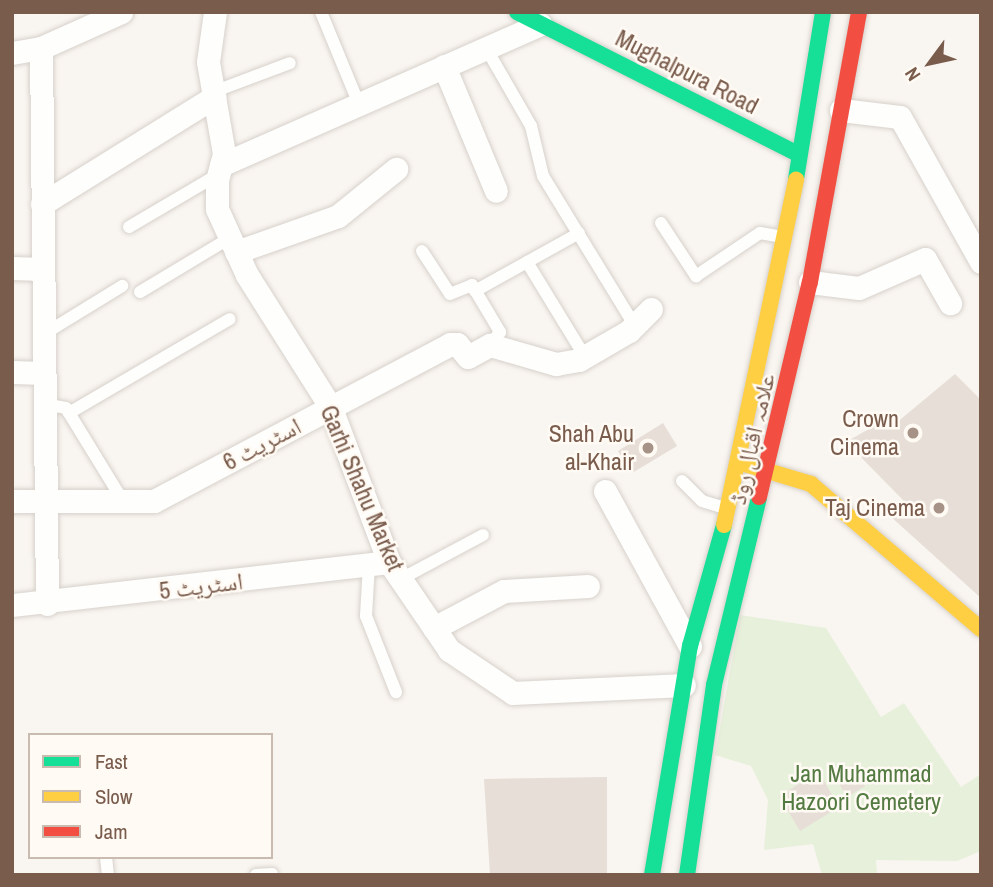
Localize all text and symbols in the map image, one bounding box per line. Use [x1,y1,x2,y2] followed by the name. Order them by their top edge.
[611,24,763,120] street label: Mughalpura Road
[895,28,965,98] north arrow
[898,63,926,86] text: N
[723,371,781,507] street label: علامہ اقبال روڈ
[314,401,410,575] street label: Garhi Shahu Market
[830,405,899,461] place label: Crown Cinema
[218,412,306,476] street label: اسٹریٹ 6
[548,420,634,476] place label: Shah Abu al-Khair
[905,425,921,441] marker: Crown Cinema
[640,440,656,456] marker: Shah Abu al-Khair
[825,494,925,522] place label: Taj Cinema
[931,500,947,516] marker: Taj Cinema
[158,567,244,605] street label: اسٹریٹ 5
[28,733,273,859] legend
[95,747,128,776] text: Fast
[781,760,941,816] park label: Jan Muhammad Hazoori Cemetery
[95,782,132,811] text: Slow
[95,817,128,846] text: Jam

